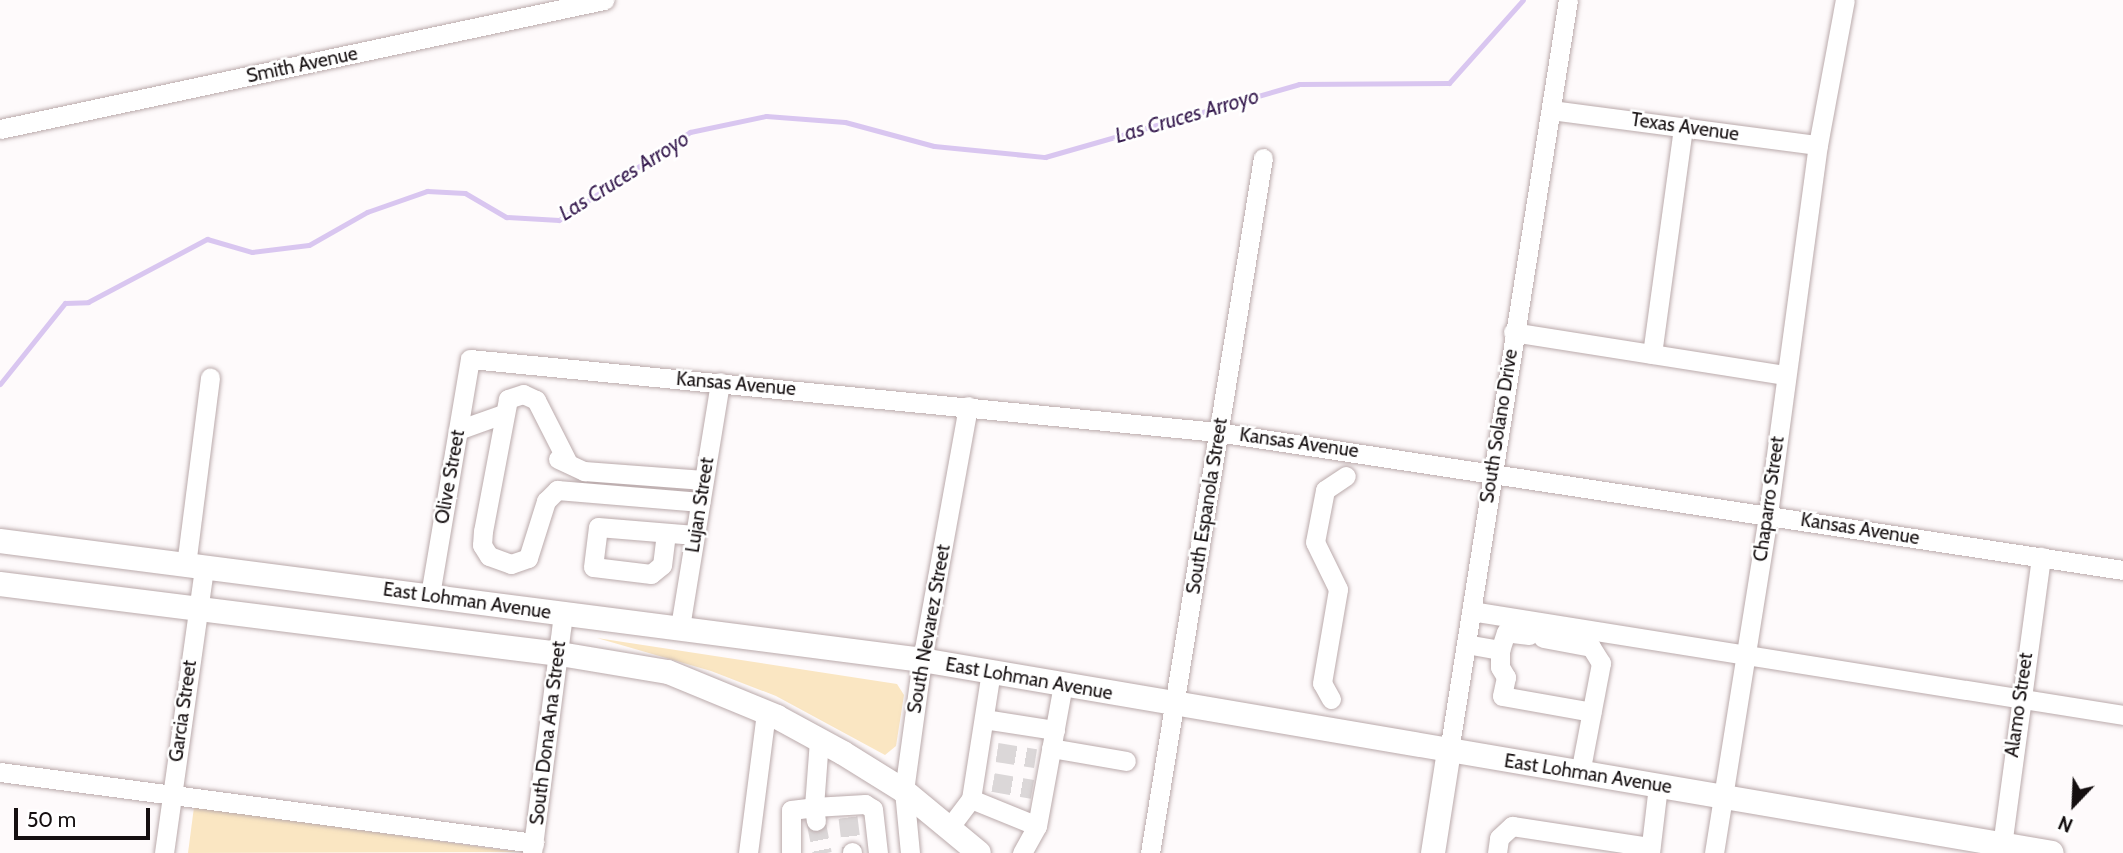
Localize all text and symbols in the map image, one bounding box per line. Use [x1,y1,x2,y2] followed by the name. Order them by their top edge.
[244,42,360,88] street label: Smith Avenue
[1112,83,1262,149] water label: Las Cruces Arroyo
[1630,108,1740,146] street label: Texas Avenue
[554,126,694,226] water label: Las Cruces Arroyo
[1476,347,1522,505] street label: South Solano Drive
[675,367,797,401] street label: Kansas Avenue
[1182,416,1232,596] street label: South Espanola Street
[1238,423,1360,463] street label: Kansas Avenue
[431,428,469,526] street label: Olive Street
[1749,435,1789,563] street label: Chaparro Street
[681,456,719,554] street label: Lujan Street
[1799,508,1921,550] street label: Kansas Avenue
[903,543,955,715] street label: South Nevarez Street
[382,578,552,624] street label: East Lohman Avenue
[525,640,571,826] street label: South Dona Ana Street
[2000,651,2038,759] street label: Alamo Street
[944,653,1114,705] street label: East Lohman Avenue
[165,659,201,763] street label: Garcia Street
[1503,750,1673,798] street label: East Lohman Avenue
[2039,769,2109,839] north arrow
[18,794,154,838] scale bar
[27,807,76,832] text: 50 m
[2055,811,2076,837] text: N

